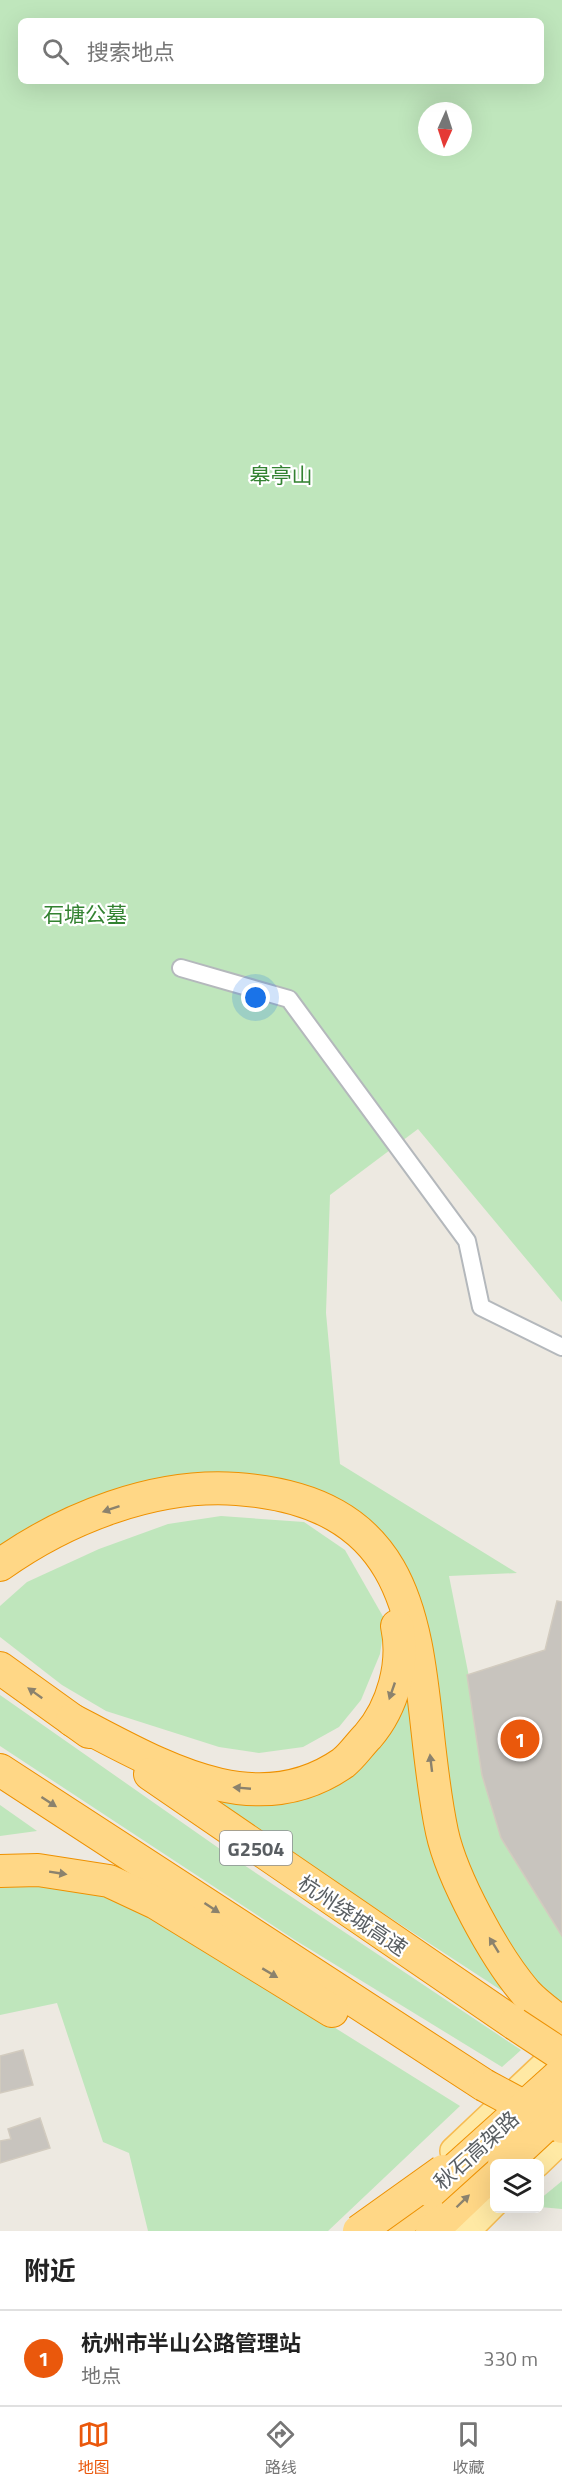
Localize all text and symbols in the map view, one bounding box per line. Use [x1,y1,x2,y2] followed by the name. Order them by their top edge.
[18,18,544,84] search box
[39,35,72,68] icon: search
[87,35,175,69] text: 搜索地点
[418,102,472,156] north arrow
[250,459,313,491] park label: 皋亭山
[43,898,127,930] park label: 石塘公墓
[241,983,270,1012] your location
[102,1505,120,1514] one-way arrow
[387,1682,397,1700] one-way arrow
[27,1688,43,1699] one-way arrow
[500,1716,540,1762] pin: 1
[426,1753,436,1772] one-way arrow
[233,1783,252,1793] one-way arrow
[41,1796,57,1807] one-way arrow
[220,1831,292,1865] road number: G2504
[292,1867,414,1963] street label: 杭州绕城高速
[49,1869,68,1878] one-way arrow
[204,1903,221,1914] one-way arrow
[489,1937,500,1953] one-way arrow
[262,1968,278,1979] one-way arrow
[426,2103,526,2197] street label: 秋石高架路
[490,2159,544,2213] map controls
[490,2159,544,2213] button: layers
[455,2194,470,2208] one-way arrow
[24,2251,76,2290] text: 附近
[81,2326,301,2360] text: 杭州市半山公路管理站
[38,2343,49,2374] text: 1
[483,2343,538,2374] text: 330 m
[81,2360,121,2391] text: 地点
[77,2418,110,2479] tab: 地图
[264,2418,297,2479] tab: 路线
[452,2418,485,2479] tab: 收藏

